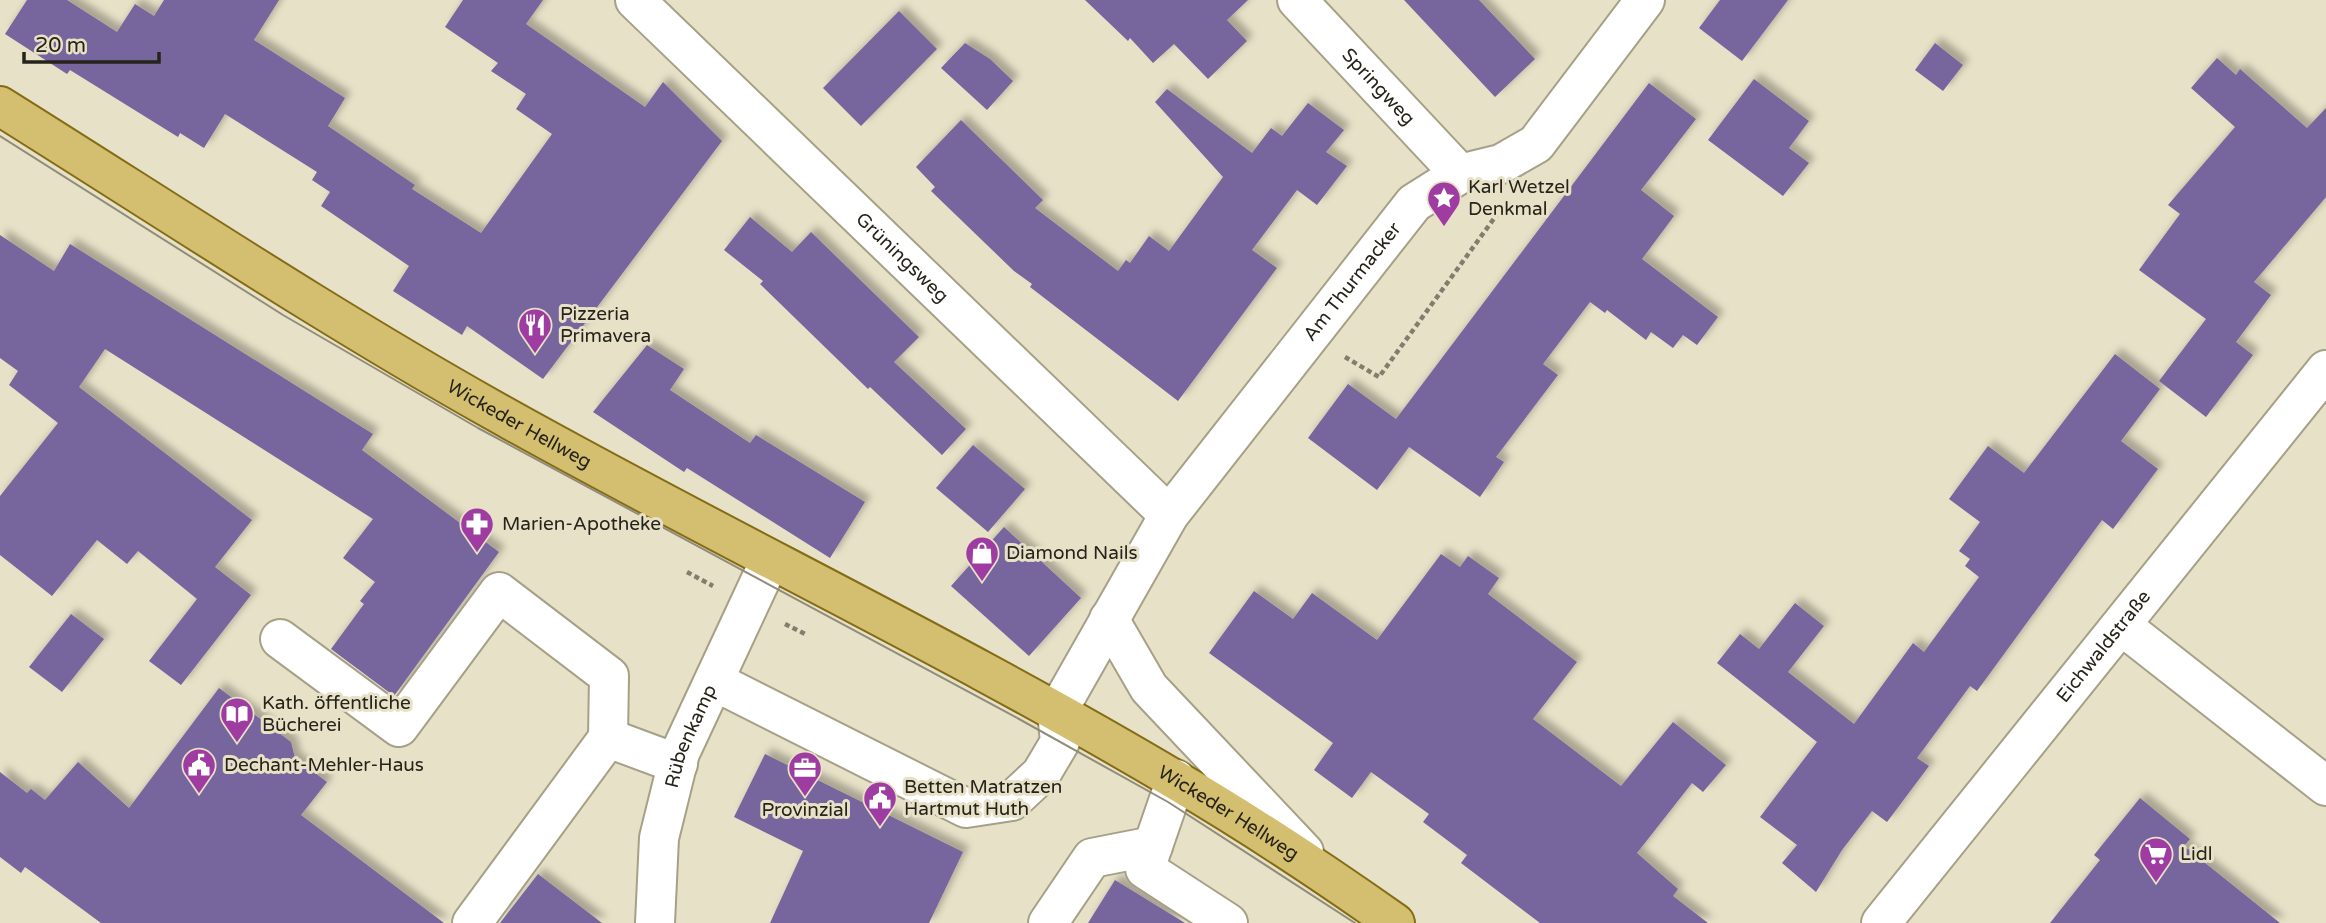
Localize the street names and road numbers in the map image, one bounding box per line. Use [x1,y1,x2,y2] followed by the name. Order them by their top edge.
[1337,44,1419,130] street label: Springweg
[851,208,953,307] street label: Grüningsweg
[1299,217,1406,345] street label: Am Thurmacker
[443,375,595,473] street label: Wickeder Hellweg
[2052,586,2155,707] street label: Eichwaldstraße
[661,681,721,790] street label: Rübenkamp
[1154,761,1303,865] street label: Wickeder Hellweg

